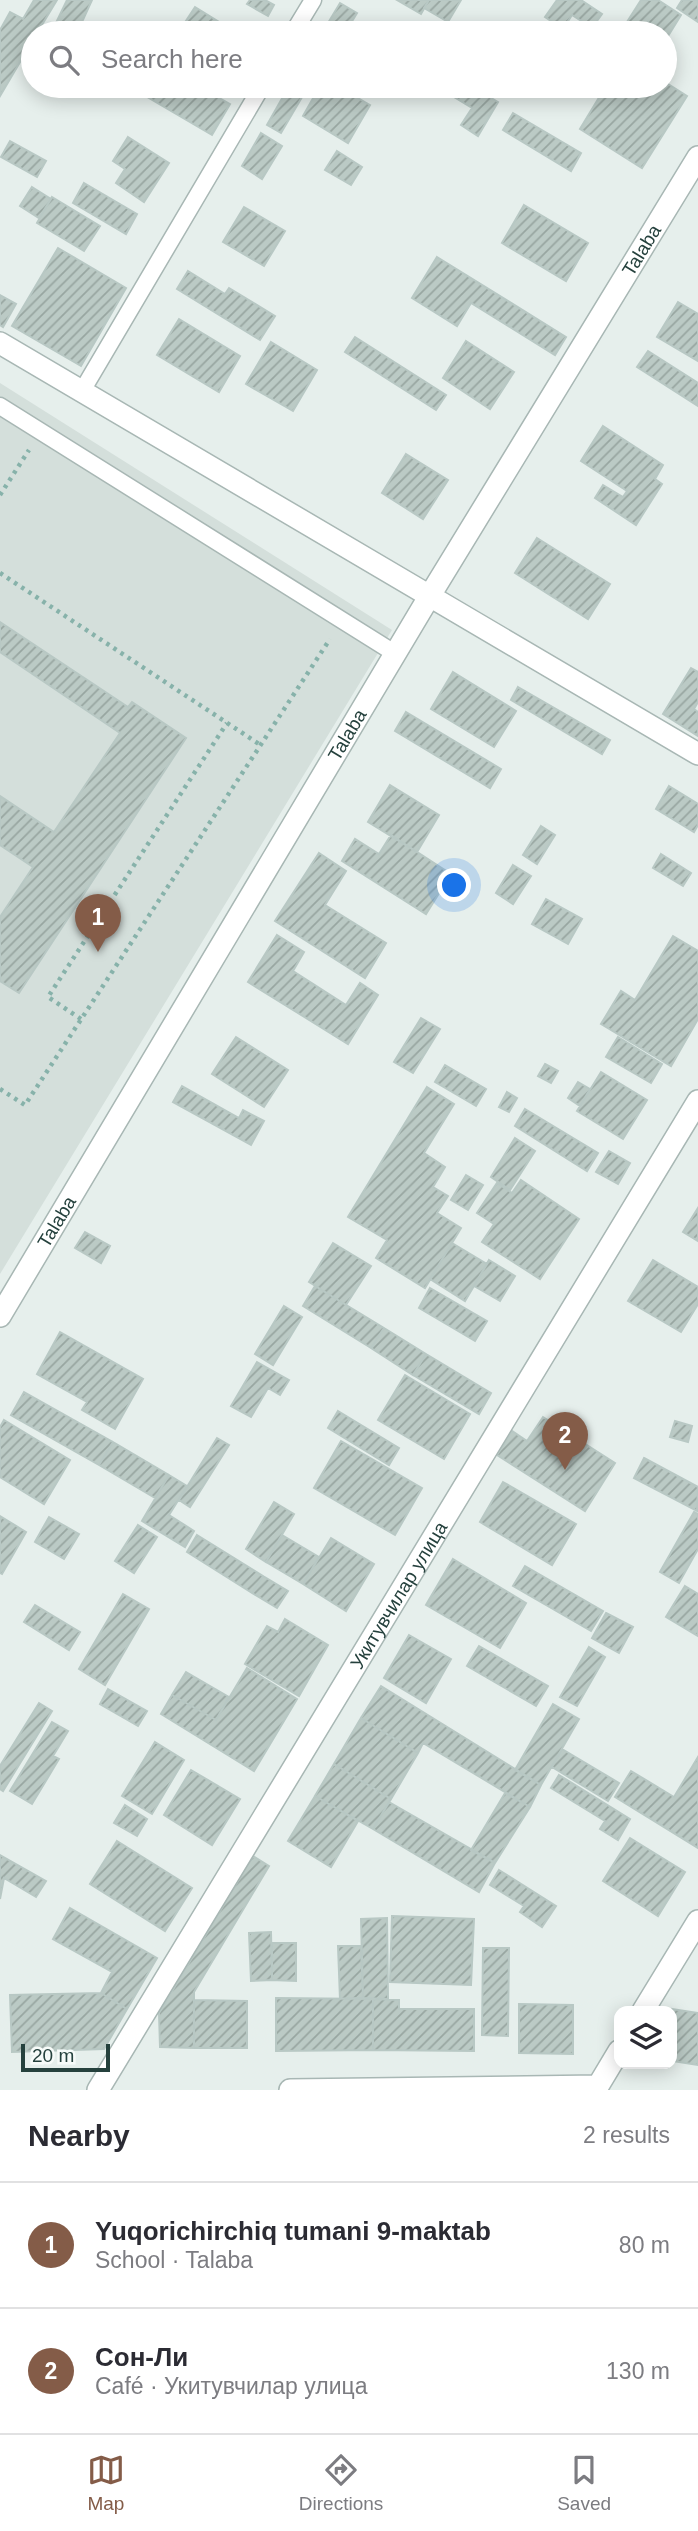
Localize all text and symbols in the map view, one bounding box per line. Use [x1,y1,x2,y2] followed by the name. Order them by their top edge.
[21,21,677,98] search box
[45,41,83,79] icon: search
[101,44,243,74] text: Search here
[618,220,665,279] street label: Talaba
[324,705,370,764] street label: Talaba
[437,868,471,902] your location
[75,894,121,952] pin: 1
[33,1192,80,1251] street label: Talaba
[542,1412,588,1470] pin: 2
[346,1517,451,1672] street label: Укитувчилар улица
[614,2006,677,2069] map controls
[614,2006,677,2069] button: layers
[21,2041,110,2073] scale bar
[32,2045,74,2066] text: 20 m
[28,2119,130,2152] text: Nearby
[583,2122,670,2148] text: 2 results
[95,2216,491,2246] text: Yuqorichirchiq tumani 9-maktab
[45,2232,57,2258] text: 1
[619,2232,670,2258] text: 80 m
[95,2247,253,2273] text: School · Talaba
[95,2342,188,2372] text: Сон-Ли
[45,2358,57,2384] text: 2
[606,2358,670,2384] text: 130 m
[95,2373,367,2399] text: Café · Укитувчилар улица
[87,2451,125,2515] tab: Map
[299,2451,383,2515] tab: Directions
[557,2451,611,2515] tab: Saved

